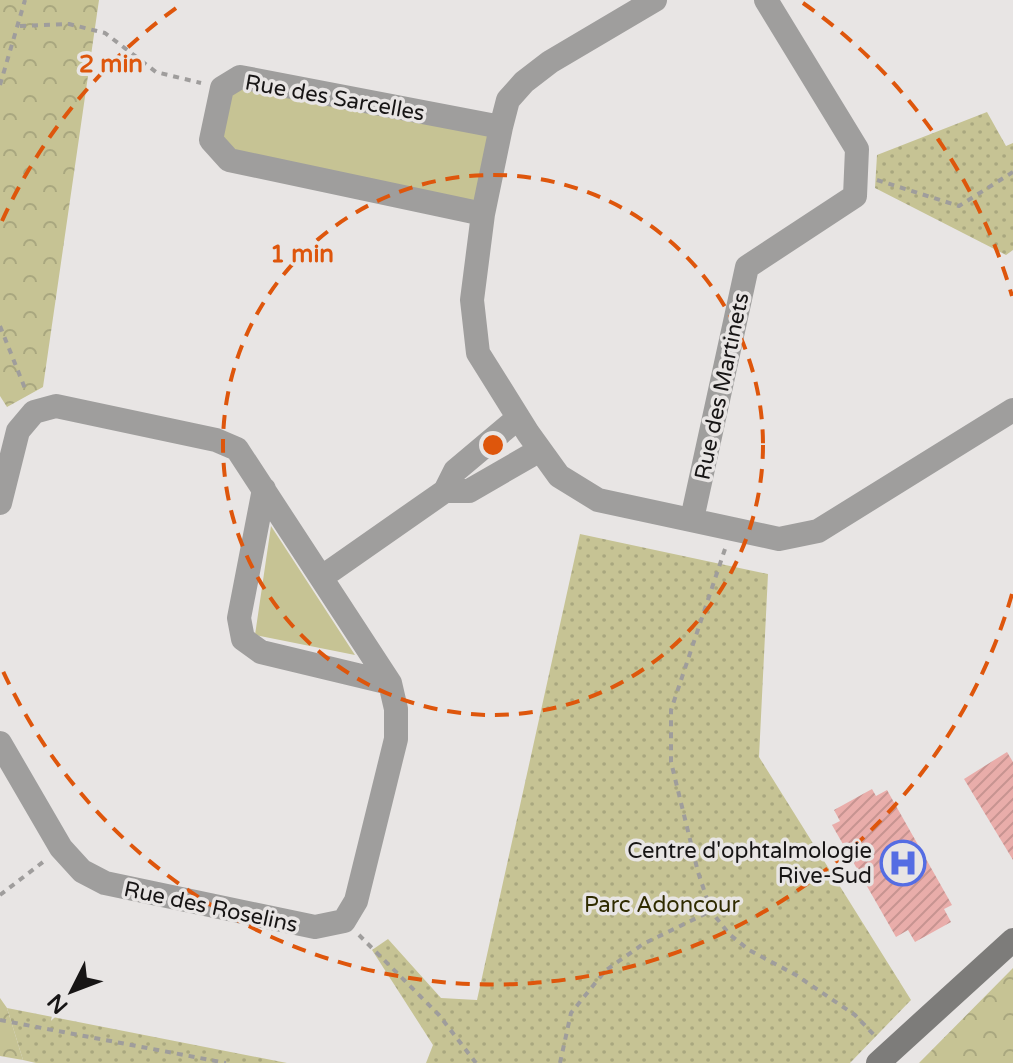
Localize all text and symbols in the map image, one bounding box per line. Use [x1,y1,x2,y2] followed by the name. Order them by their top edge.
[79,50,143,79] text: 2 min
[243,69,427,127] street label: Rue des Sarcelles
[270,240,334,269] text: 1 min
[689,290,755,482] street label: Rue des Martinets
[479,431,507,459] centre of rings
[627,838,872,889] place label: Centre d'ophtalmologie Rive-Sud
[879,839,927,887] hospital icon: Centre d'ophtalmologie Rive-Sud
[122,876,300,938] street label: Rue des Roselins
[584,892,740,918] park label: Parc Adoncour
[32,951,112,1031] north arrow
[42,988,73,1019] text: N

